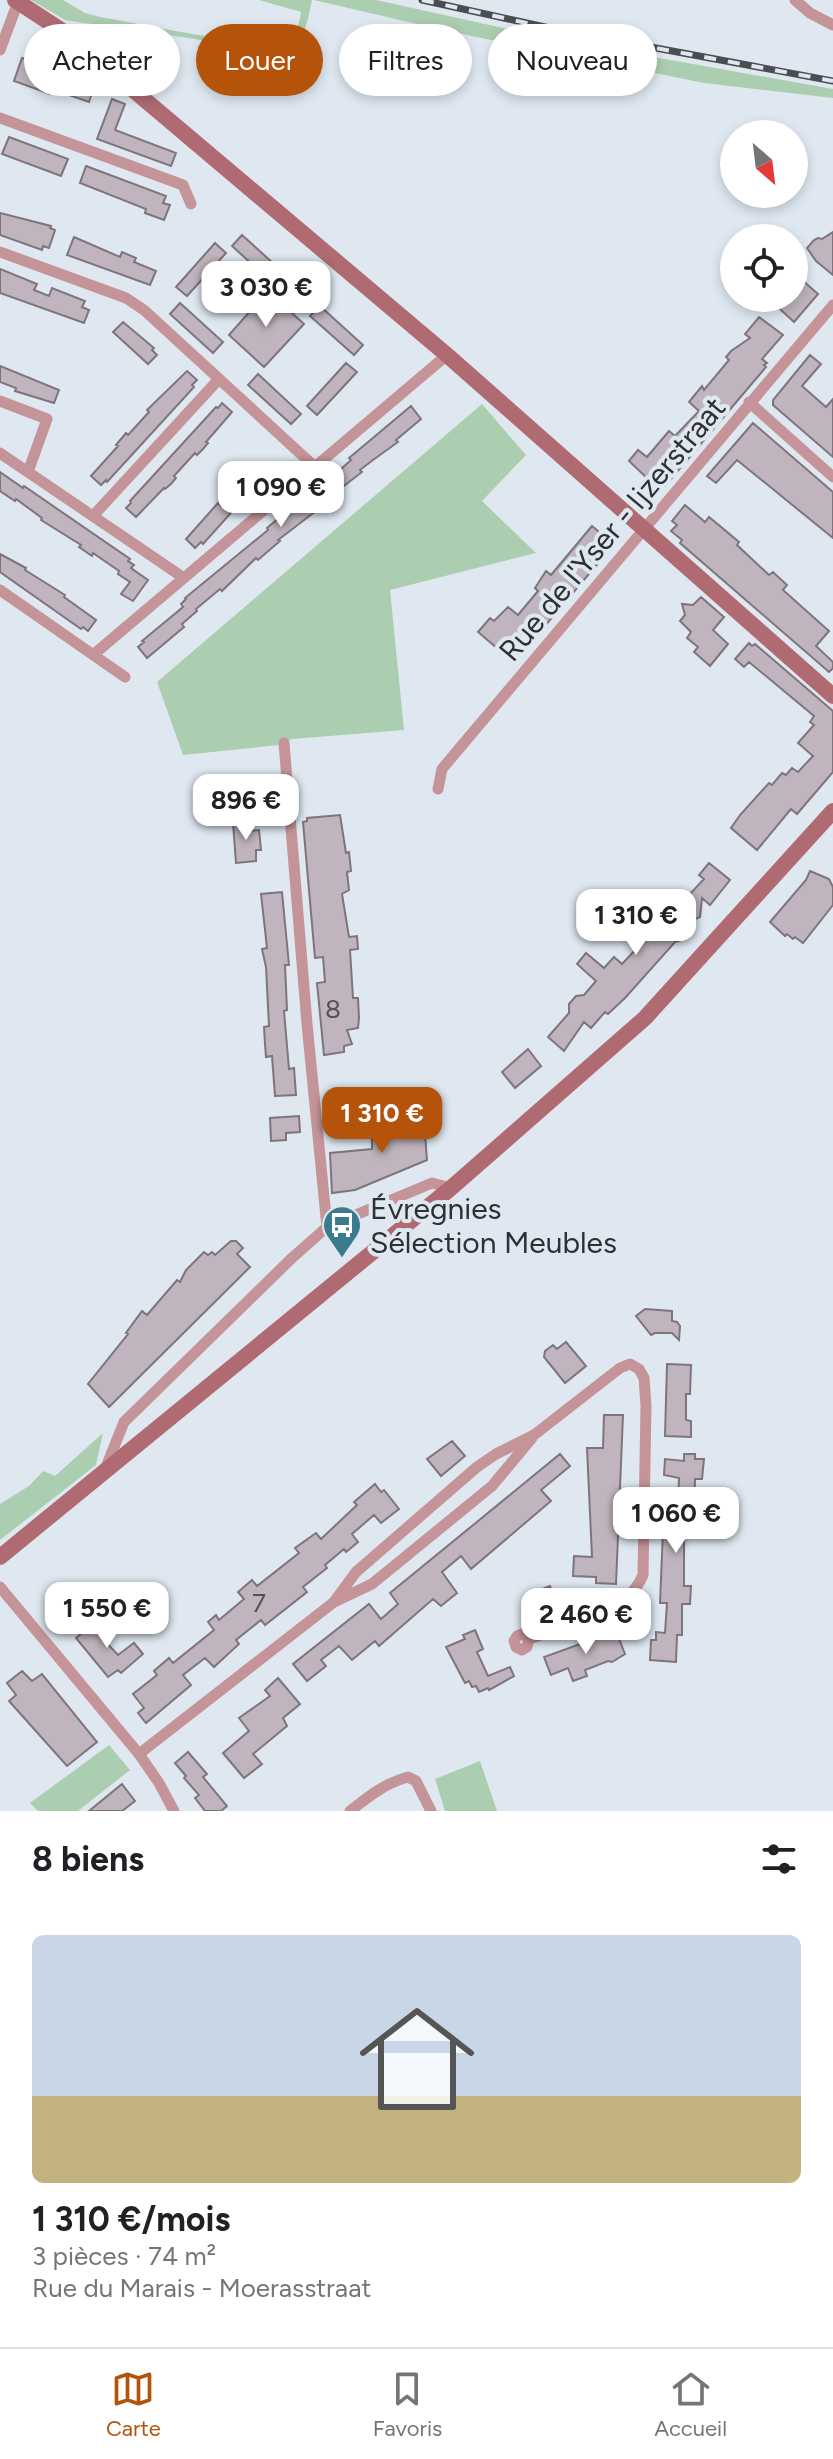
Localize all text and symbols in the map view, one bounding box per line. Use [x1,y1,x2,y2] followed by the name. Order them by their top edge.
[24,24,180,96] chip: Acheter
[196,24,323,96] chip: Louer
[339,24,472,96] chip: Filtres
[488,24,657,96] chip: Nouveau
[720,120,808,208] north arrow
[720,120,808,312] map controls
[720,224,808,312] button: locate
[192,261,340,329] pin: 3 030 €
[219,271,313,303] text: 3 030 €
[491,389,733,669] street label: Rue de l'Yser - Ijzerstraat
[207,461,355,529] pin: 1 090 €
[236,471,326,503] text: 1 090 €
[190,774,302,842] pin: 896 €
[211,784,281,816] text: 896 €
[562,889,710,957] pin: 1 310 €
[594,899,678,931] text: 1 310 €
[325,993,341,1025] house number: 8
[308,1087,456,1155] pin: 1 310 €
[340,1097,424,1129] text: 1 310 €
[370,1190,617,1261] place label: Évregnies Sélection Meubles
[321,1204,363,1259] bus stop icon: Évregnies Sélection Meubles
[602,1487,750,1555] pin: 1 060 €
[631,1497,721,1529] text: 1 060 €
[33,1582,181,1650] pin: 1 550 €
[252,1587,266,1619] house number: 7
[512,1588,660,1656] pin: 2 460 €
[63,1592,151,1624] text: 1 550 €
[539,1598,633,1630] text: 2 460 €
[757,1837,801,1881] icon: filters
[32,1839,144,1880] text: 8 biens
[345,1987,489,2131] icon: home
[32,2199,230,2240] text: 1 310 €/mois
[32,2240,216,2272] text: 3 pièces · 74 m²
[32,2272,371,2304] text: Rue du Marais - Moerasstraat
[106,2367,161,2442] tab: Carte
[373,2367,442,2442] tab: Favoris
[654,2367,727,2442] tab: Accueil

